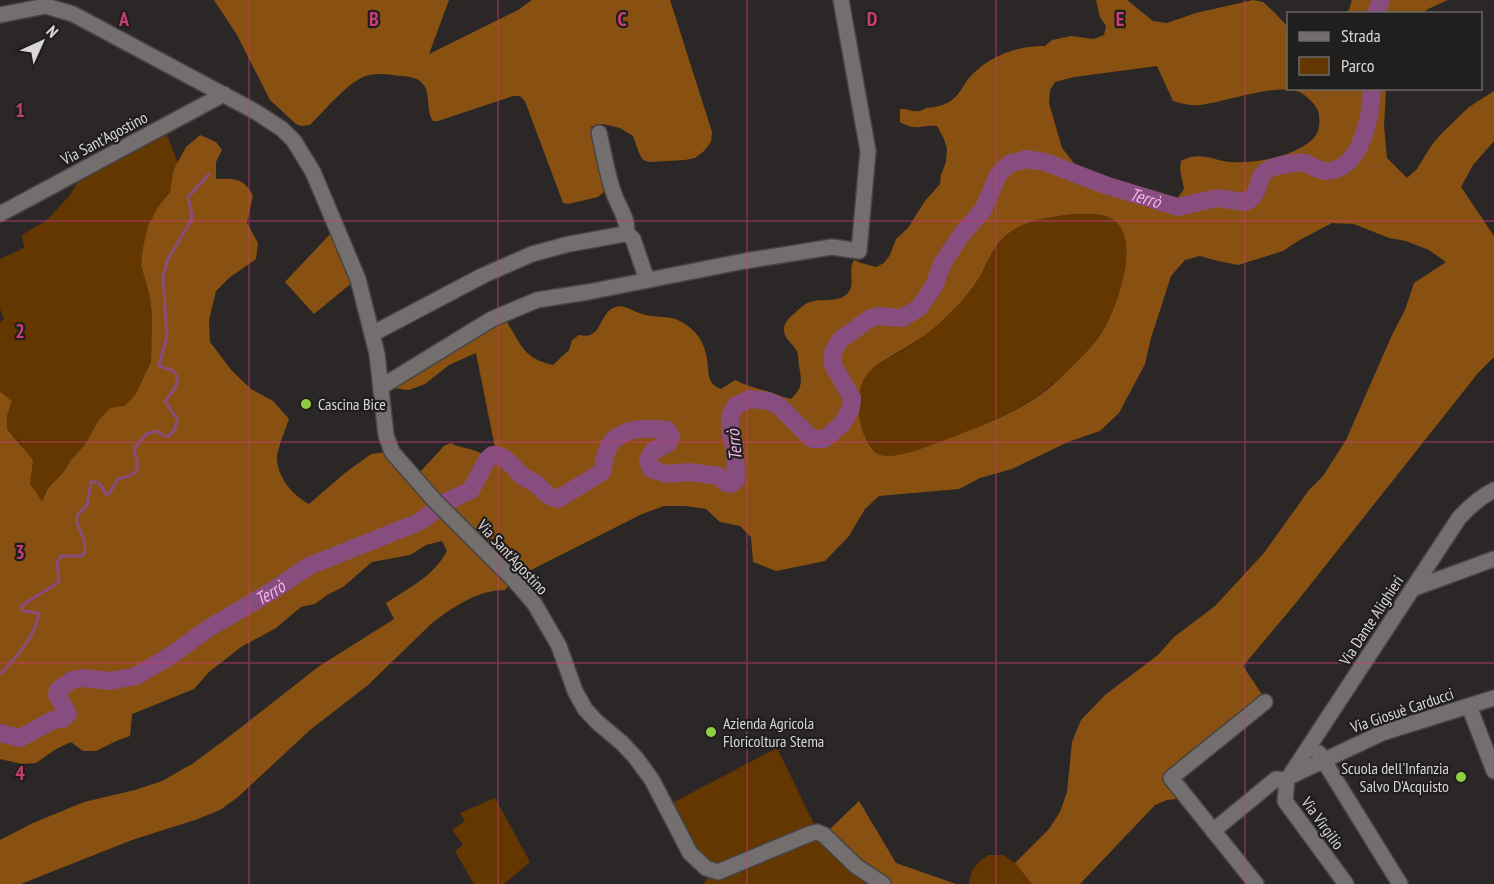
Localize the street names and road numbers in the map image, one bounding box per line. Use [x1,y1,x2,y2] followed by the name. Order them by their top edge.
[56,107,151,170] street label: Via Sant'Agostino
[473,515,553,599] street label: Via Sant'Agostino
[1334,571,1407,669] street label: Via Dante Alighieri
[1347,683,1456,737] street label: Via Giosuè Carducci
[1297,792,1349,853] street label: Via Virgilio

